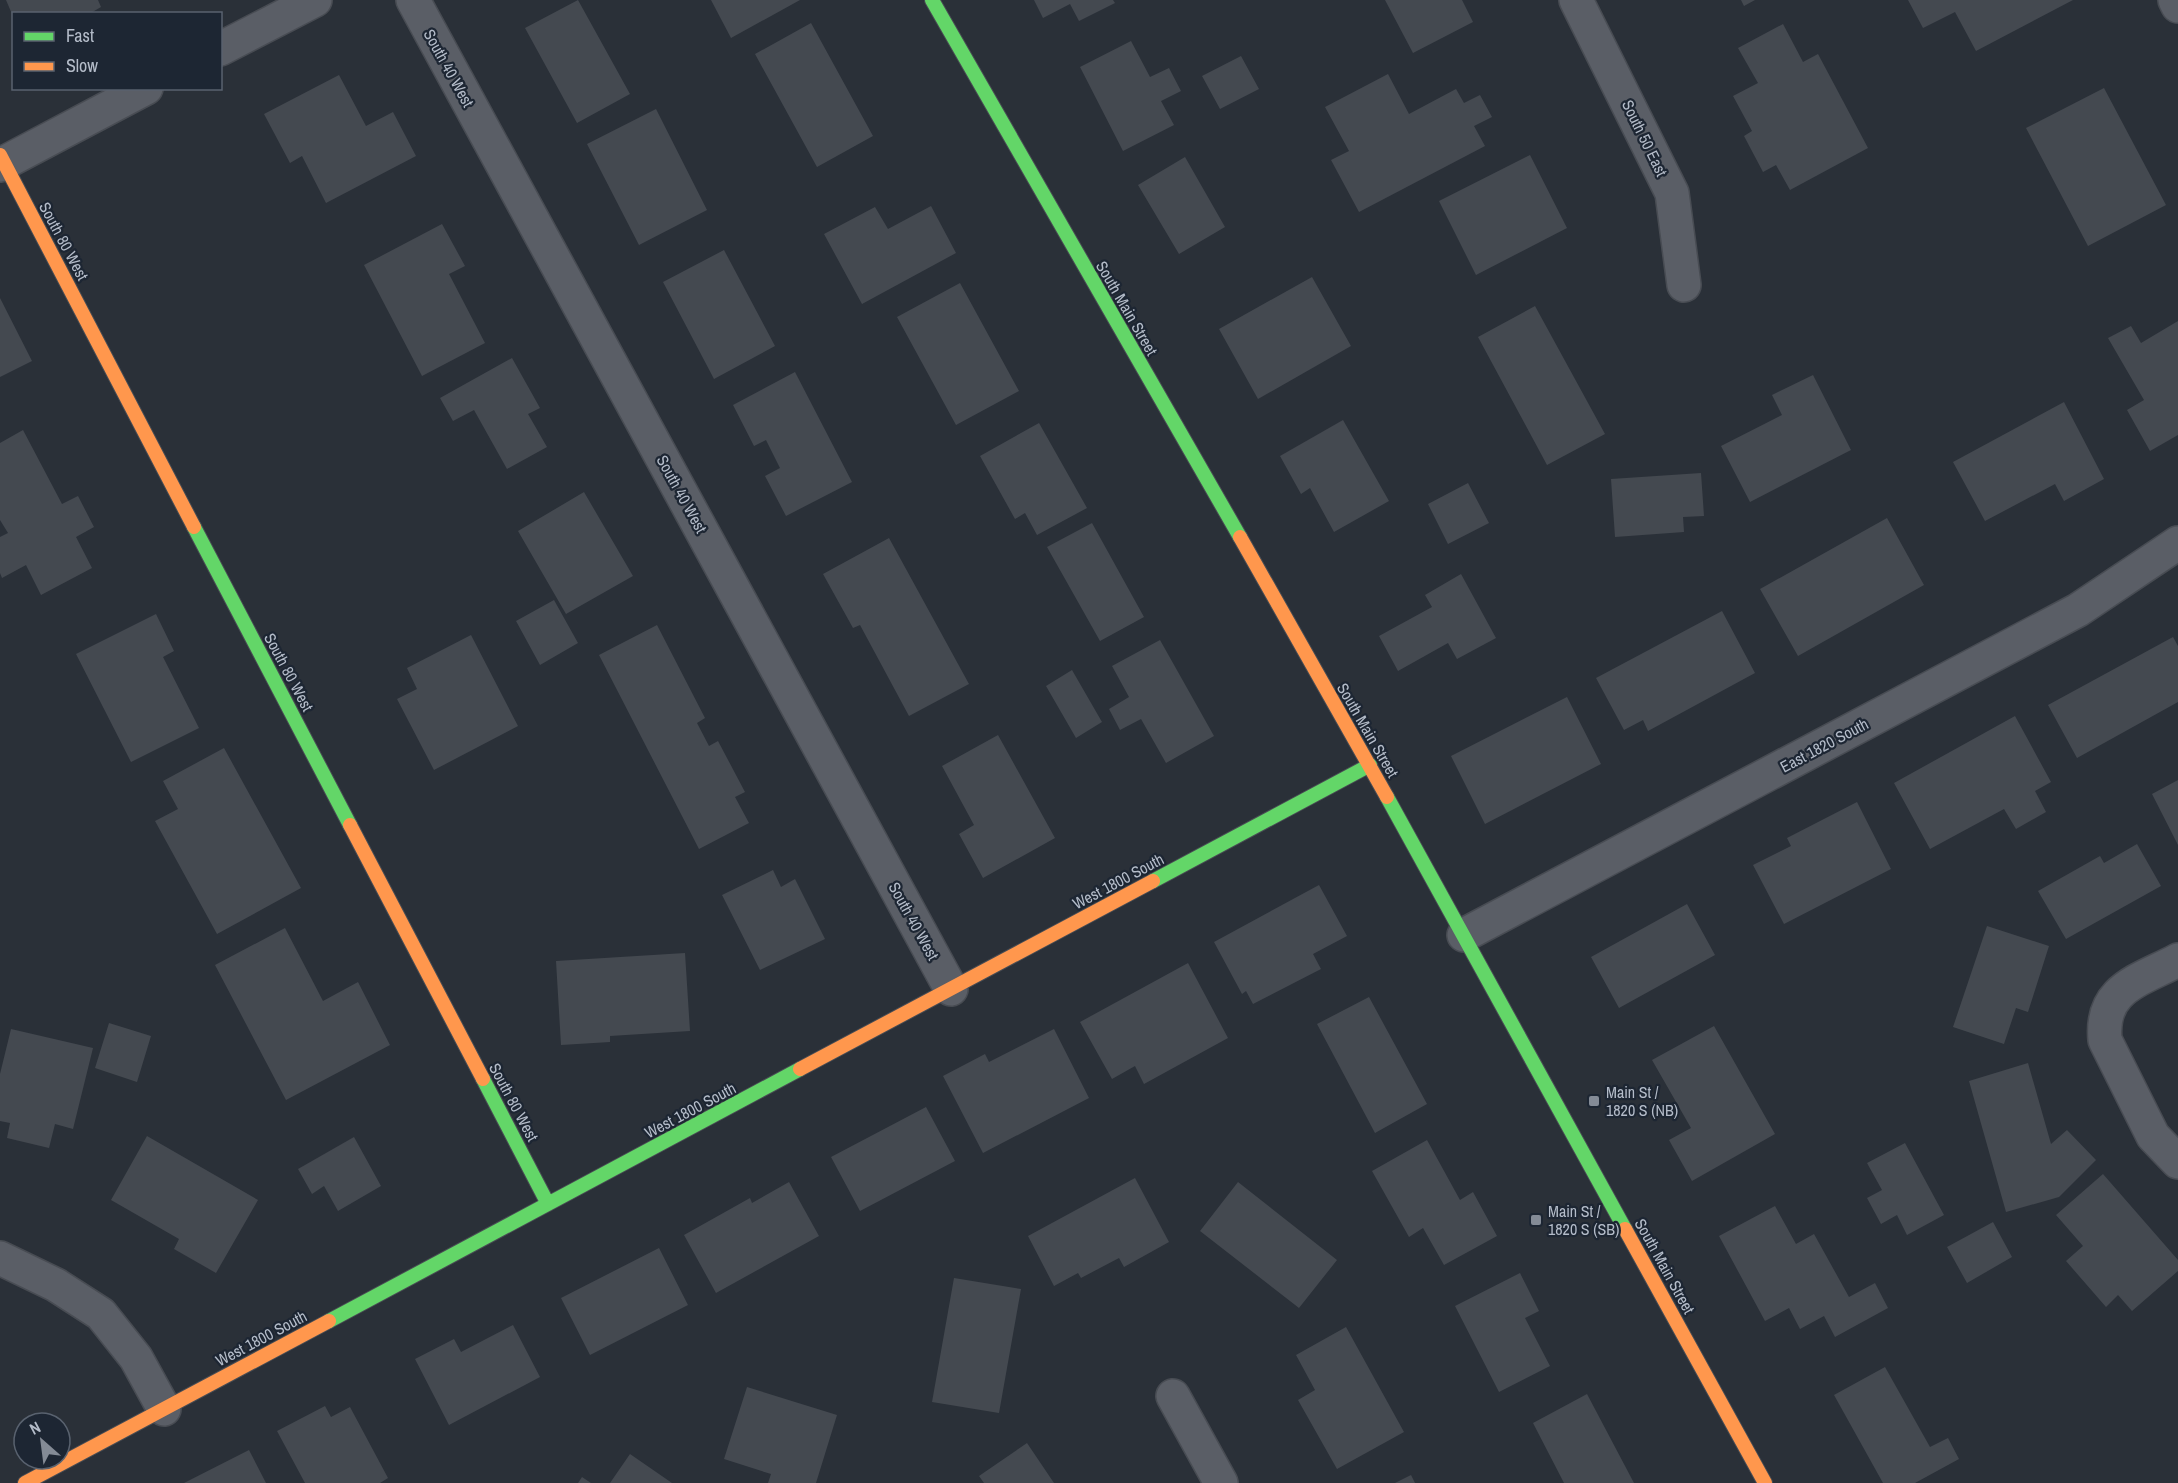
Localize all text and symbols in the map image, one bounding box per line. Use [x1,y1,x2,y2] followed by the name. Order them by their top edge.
[12,12,222,90] legend
[66,23,94,48] text: Fast
[419,25,480,111] street label: South 40 West
[66,53,98,78] text: Slow
[1617,96,1673,180] street label: South 50 East
[34,198,94,284] street label: South 80 West
[1091,257,1163,360] street label: South Main Street
[652,451,713,537] street label: South 40 West
[259,629,319,715] street label: South 80 West
[1332,679,1404,782] street label: South Main Street
[1776,713,1872,777] street label: East 1820 South
[1068,848,1168,914] street label: West 1800 South
[884,878,945,964] street label: South 40 West
[484,1059,544,1145] street label: South 80 West
[640,1077,740,1143] street label: West 1800 South
[1606,1081,1678,1121] place label: Main St / 1820 S (NB)
[1587,1094,1601,1108] marker: Main St / 1820 S (NB)
[1548,1200,1619,1240] place label: Main St / 1820 S (SB)
[1529,1213,1543,1227] marker: Main St / 1820 S (SB)
[1630,1214,1700,1318] street label: South Main Street
[211,1305,311,1371] street label: West 1800 South
[12,1411,72,1471] north arrow
[26,1416,44,1440] text: N

